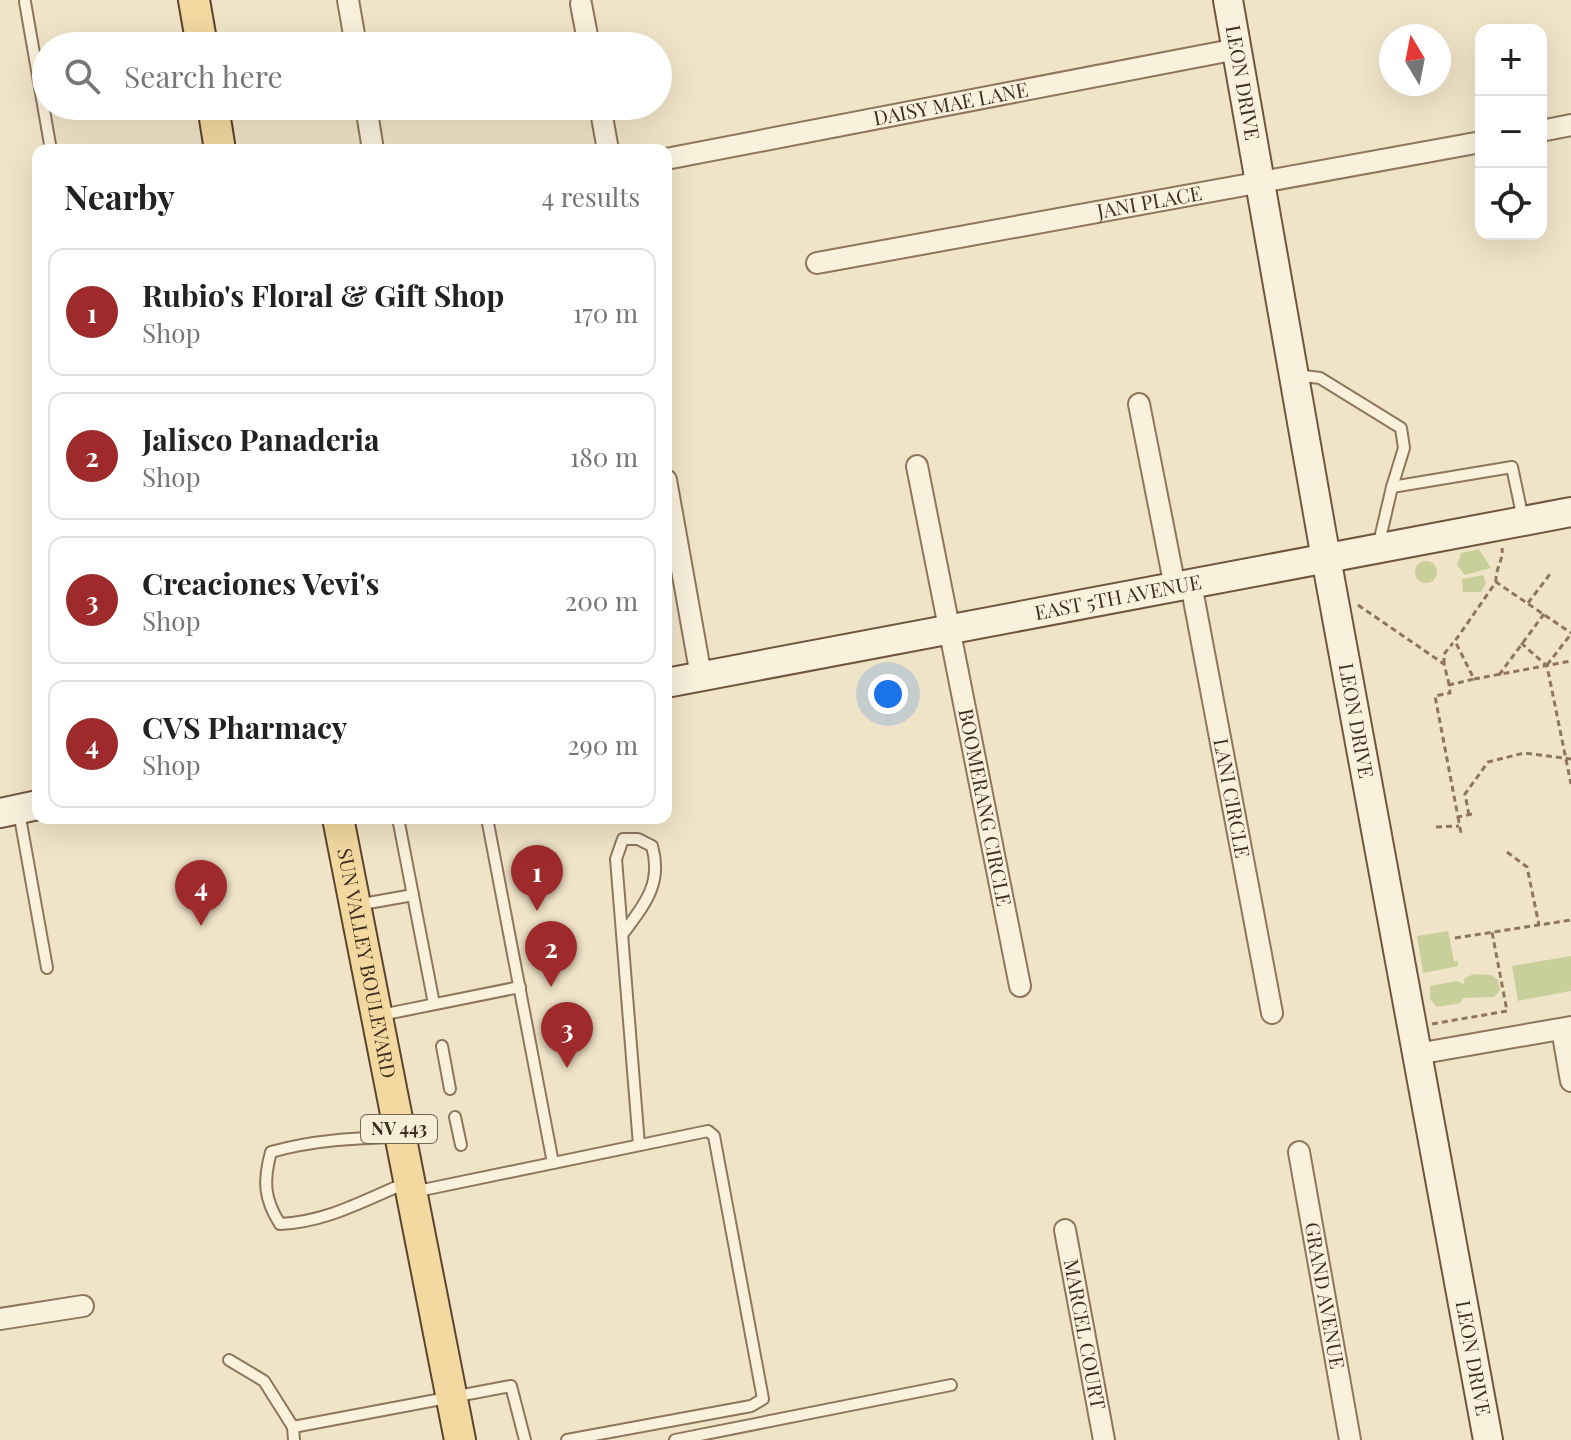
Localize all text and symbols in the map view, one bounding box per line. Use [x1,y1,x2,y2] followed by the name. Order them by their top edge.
[1221,23,1267,142] street label: LEON DRIVE
[1379,24,1451,96] north arrow
[1475,24,1547,240] map controls
[1475,24,1547,96] button: +
[32,32,672,120] search box
[60,54,104,98] icon: search
[124,56,283,96] text: Search here
[871,75,1030,131] street label: DAISY MAE LANE
[1475,96,1547,168] button: −
[1475,168,1547,240] button: locate
[64,173,175,219] text: Nearby
[1094,178,1204,224] street label: JANI PLACE
[541,179,640,214] text: 4 results
[142,275,504,315] text: Rubio's Floral & Gift Shop
[87,295,97,330] text: 1
[573,295,638,330] text: 170 m
[142,315,201,350] text: Shop
[142,419,380,459] text: Jalisco Panaderia
[85,439,99,474] text: 2
[570,439,638,474] text: 180 m
[142,459,201,494] text: Shop
[142,563,379,603] text: Creaciones Vevi's
[1032,567,1203,625] street label: EAST 5TH AVENUE
[86,583,98,618] text: 3
[565,583,638,618] text: 200 m
[142,603,201,638] text: Shop
[1334,661,1381,780] street label: LEON DRIVE
[868,674,908,714] your location
[953,706,1019,908] street label: BOOMERANG CIRCLE
[142,707,347,747] text: CVS Pharmacy
[85,727,99,762] text: 4
[567,727,638,762] text: 290 m
[1208,736,1257,860] street label: LANI CIRCLE
[142,747,201,782] text: Shop
[511,845,563,911] pin: 1
[332,846,404,1080] street label: SUN VALLEY BOULEVARD
[175,860,227,926] pin: 4
[525,921,577,987] pin: 2
[541,1002,593,1068] pin: 3
[361,1115,437,1143] road number: NV 443
[1300,1220,1352,1371] street label: GRAND AVENUE
[1059,1256,1113,1411] street label: MARCEL COURT
[1451,1298,1498,1418] street label: LEON DRIVE

